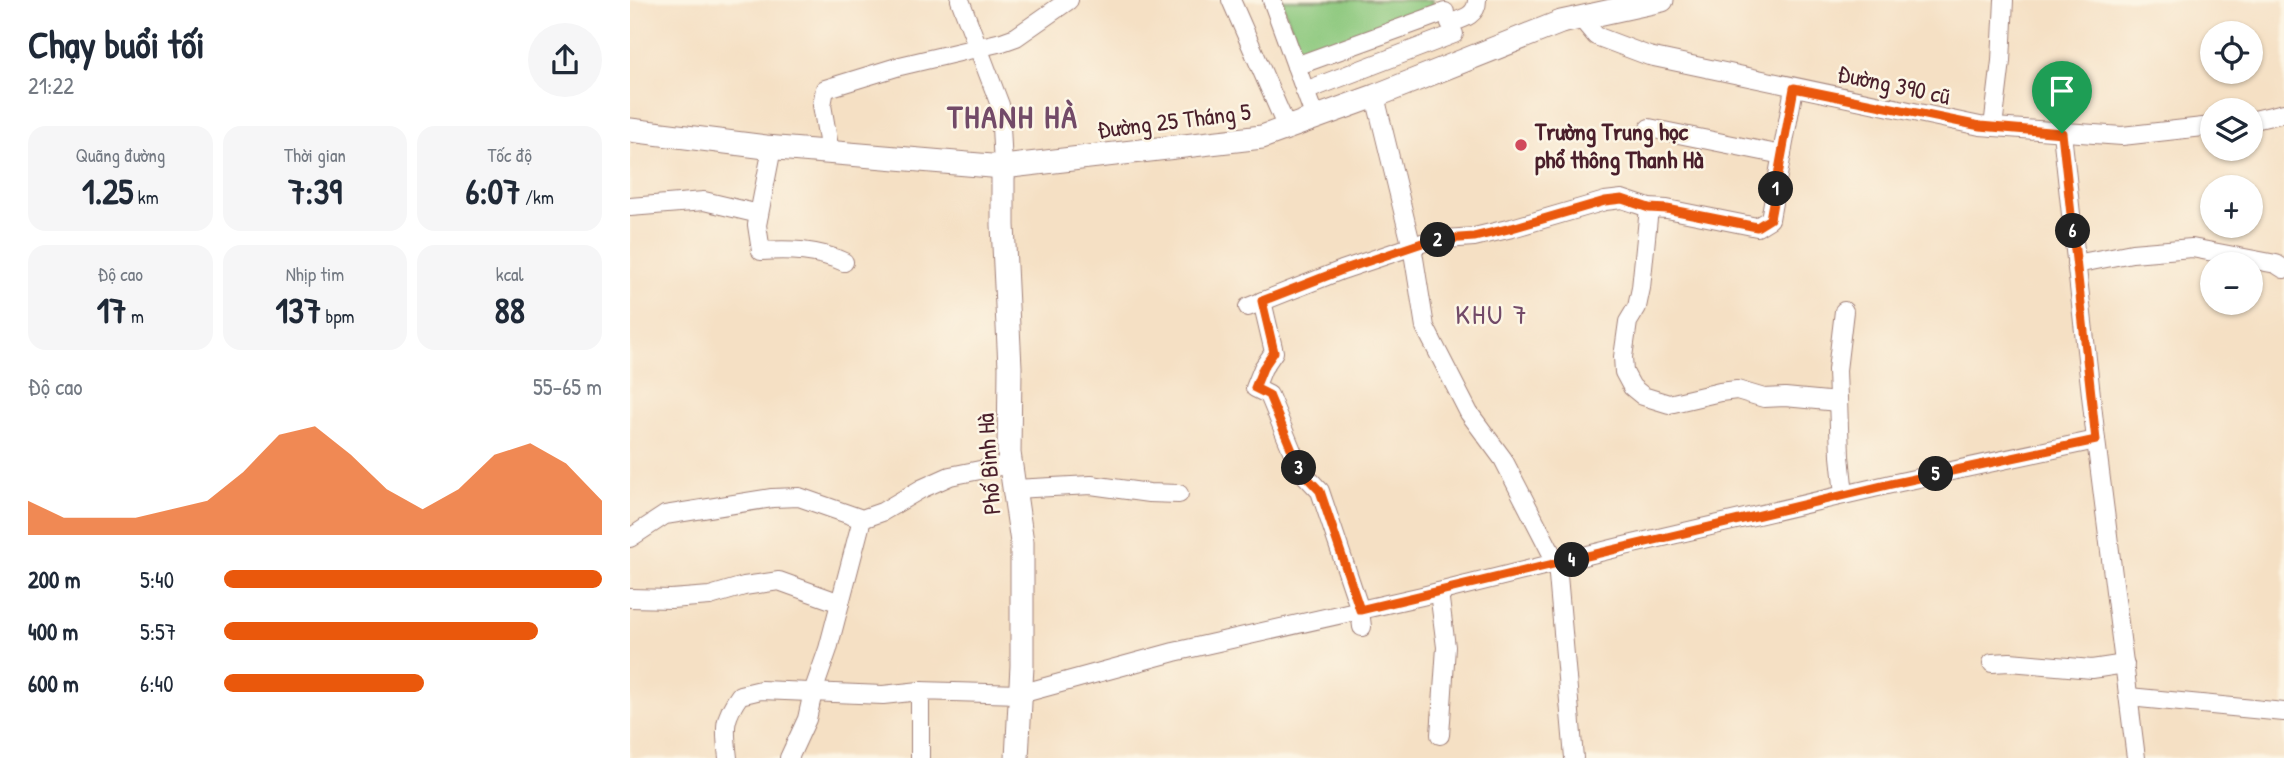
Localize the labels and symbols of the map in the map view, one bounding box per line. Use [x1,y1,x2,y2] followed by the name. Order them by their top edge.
[1835,56,1954,112] street label: Đường 390 cũ
[2032,61,2092,133] pin
[946,95,1079,138] district label: THANH HÀ
[1095,95,1253,145] street label: Đường 25 Tháng 5
[1534,115,1704,176] place label: Trường Trung học phổ thông Thanh Hà
[1513,137,1529,153] marker: Trường Trung học phổ thông Thanh Hà
[1758,172,1794,206] pin: 1
[2056,214,2090,248] pin: 6
[1420,222,1456,258] pin: 2
[1455,295,1529,333] district label: KHU 7
[969,412,1007,516] street label: Phố Bình Hà
[1282,450,1316,486] pin: 3
[1918,456,1954,491] pin: 5
[1555,542,1590,578] pin: 4

